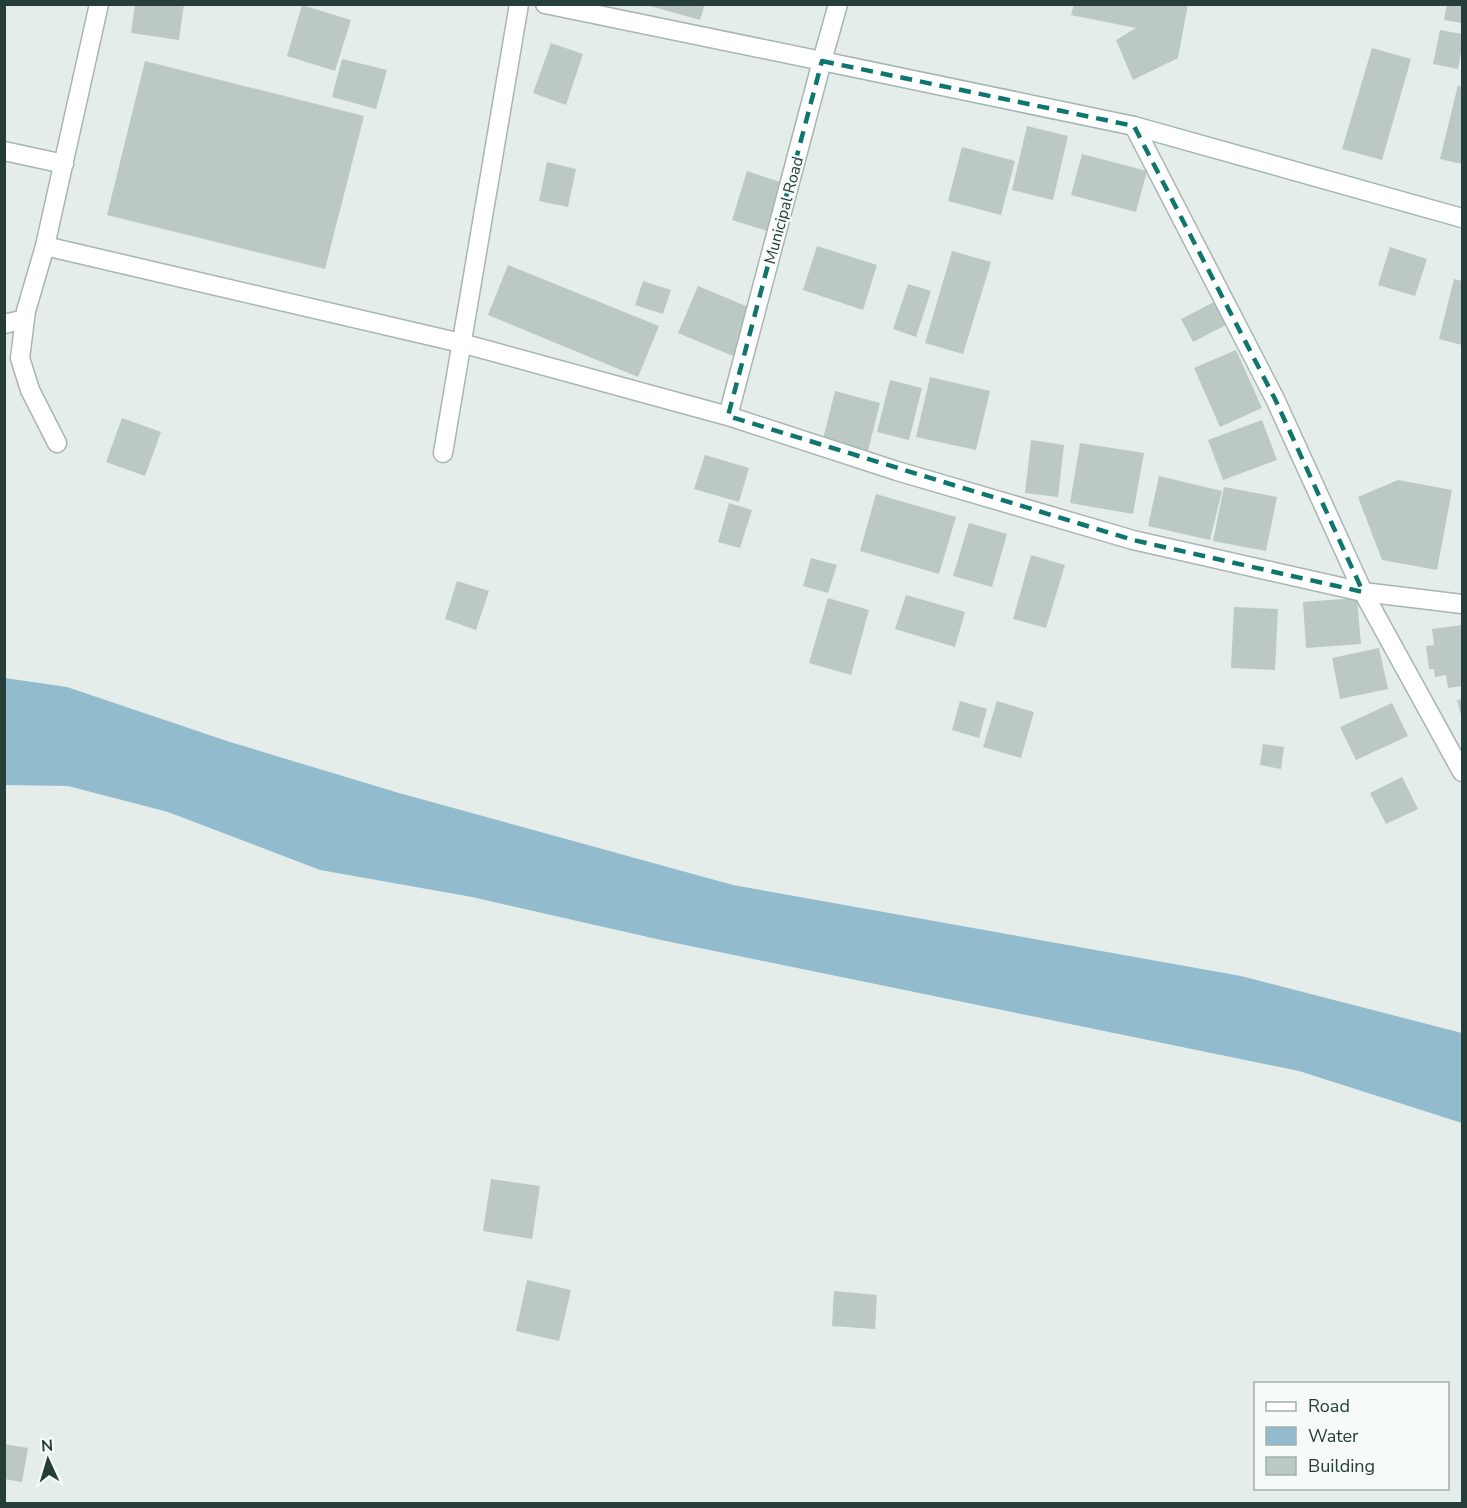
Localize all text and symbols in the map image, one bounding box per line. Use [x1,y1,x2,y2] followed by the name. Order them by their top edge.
[759,154,809,266] street label: Municipal Road
[1254,1382,1449,1490] legend
[1308,1394,1350,1418] text: Road
[1308,1424,1359,1448] text: Water
[18,1430,78,1490] north arrow
[40,1435,54,1457] text: N
[1308,1454,1375,1478] text: Building

